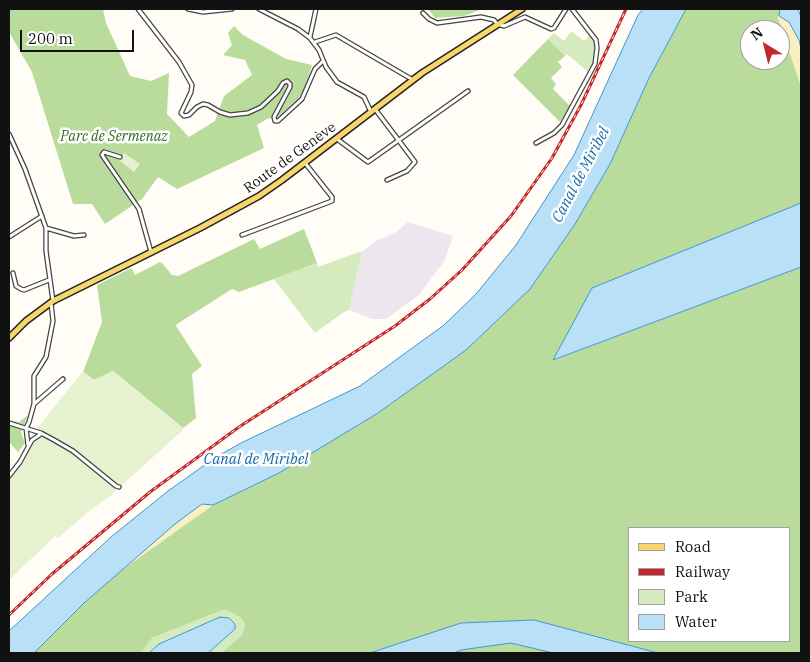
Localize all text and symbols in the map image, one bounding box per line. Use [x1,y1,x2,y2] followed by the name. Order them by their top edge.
[22,20,136,52] scale bar
[740,20,790,70] north arrow
[747,23,767,44] text: N
[28,29,73,48] text: 200 m
[241,119,339,197] street label: Route de Genève
[548,124,614,226] water label: Canal de Miribel
[60,129,168,145] park label: Parc de Sermenaz
[203,451,309,469] water label: Canal de Miribel
[628,527,790,642] legend
[675,537,711,556] text: Road
[675,562,730,581] text: Railway
[675,587,708,606] text: Park
[675,612,717,631] text: Water

